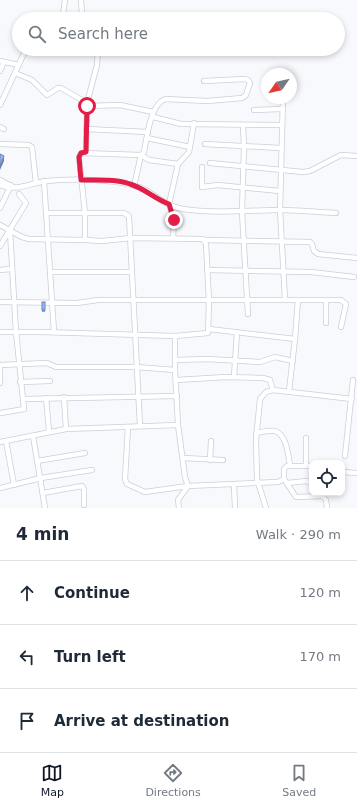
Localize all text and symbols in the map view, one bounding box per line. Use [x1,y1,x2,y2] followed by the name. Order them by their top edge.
[12,12,345,56] search box
[26,23,48,45] icon: search
[58,25,148,43] text: Search here
[261,68,297,104] north arrow
[78,97,96,115] route start
[165,211,183,229] route end
[309,460,345,496] map controls
[309,460,345,496] button: locate
[16,524,69,544] text: 4 min
[256,527,341,542] text: Walk · 290 m
[16,582,38,604] icon: ahead
[54,584,130,602] text: Continue
[299,585,341,600] text: 120 m
[16,646,38,668] icon: left
[54,648,126,666] text: Turn left
[299,649,341,664] text: 170 m
[16,710,38,732] icon: arrive
[54,712,229,730] text: Arrive at destination
[41,762,64,799] tab: Map
[145,762,201,799] tab: Directions
[282,762,316,799] tab: Saved

